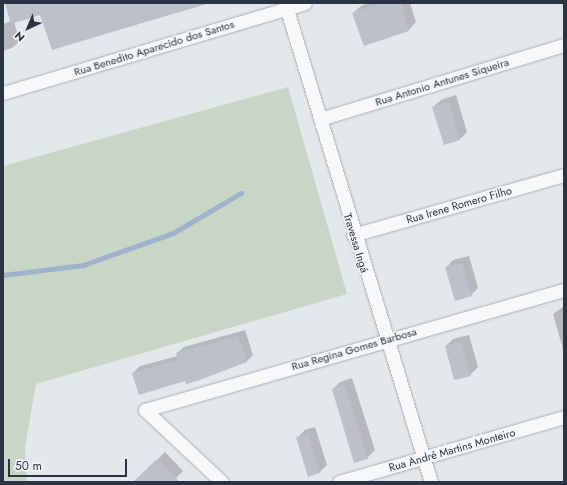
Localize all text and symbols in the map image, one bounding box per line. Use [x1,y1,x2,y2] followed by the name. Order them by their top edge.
[8,8,48,48] north arrow
[72,17,236,79] street label: Rua Benedito Aparecido dos Santos
[11,28,28,45] text: N
[373,55,511,109] street label: Rua Antonio Antunes Siqueira
[405,184,513,226] street label: Rua Irene Romero Filho
[341,212,371,274] street label: Travessa Ingá
[290,325,418,373] street label: Rua Regina Gomes Barbosa
[387,426,517,474] street label: Rua André Martins Monteiro
[10,451,129,477] scale bar
[15,457,42,475] text: 50 m

